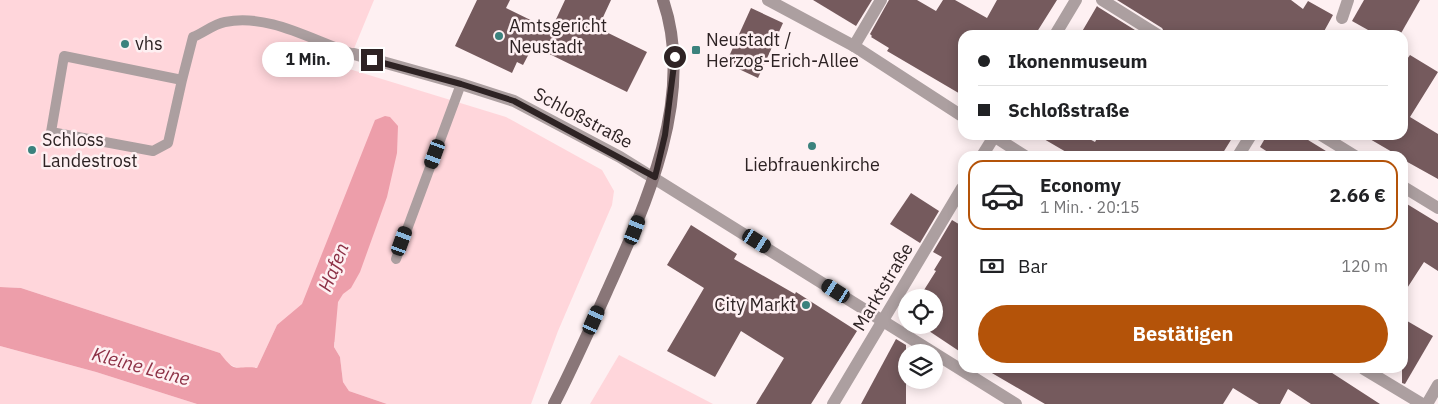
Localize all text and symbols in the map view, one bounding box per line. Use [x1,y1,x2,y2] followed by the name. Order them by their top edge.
[509,14,607,58] place label: Amtsgericht Neustadt
[706,28,859,72] place label: Neustadt / Herzog-Erich-Allee
[493,30,505,42] marker: Amtsgericht Neustadt
[135,32,163,55] place label: vhs
[119,38,131,50] marker: vhs
[262,42,354,78] callout: 1 Min.
[690,44,702,56] marker: Neustadt / Herzog-Erich-Allee
[664,46,686,68] route start
[285,49,331,69] text: 1 Min.
[361,49,383,71] route end
[1008,49,1148,73] text: Ikonenmuseum
[530,82,637,153] street label: Schloßstraße
[1008,98,1129,122] text: Schloßstraße
[42,128,138,172] place label: Schloss Landestrost
[422,137,447,171] car
[806,140,818,152] marker: Liebfrauenkirche
[26,144,38,156] marker: Schloss Landestrost
[744,153,880,176] place label: Liebfrauenkirche
[980,173,1025,218] icon: car
[1040,173,1121,197] text: Economy
[1330,183,1386,207] text: 2.66 €
[1040,197,1140,217] text: 1 Min. · 20:15
[622,213,647,247] car
[389,224,414,258] car
[740,227,773,255] car
[847,238,918,335] street label: Marktstraße
[312,239,354,295] water label: Hafen
[978,252,1006,280] icon: cash
[1018,254,1048,278] text: Bar
[1341,256,1388,276] text: 120 m
[819,277,852,305] car
[898,289,943,389] map controls
[898,289,943,334] button: locate
[714,293,796,316] place label: City Markt
[800,299,812,311] marker: City Markt
[581,303,606,337] car
[978,305,1388,363] button: Bestätigen
[89,341,193,391] water label: Kleine Leine
[898,344,943,389] button: layers

